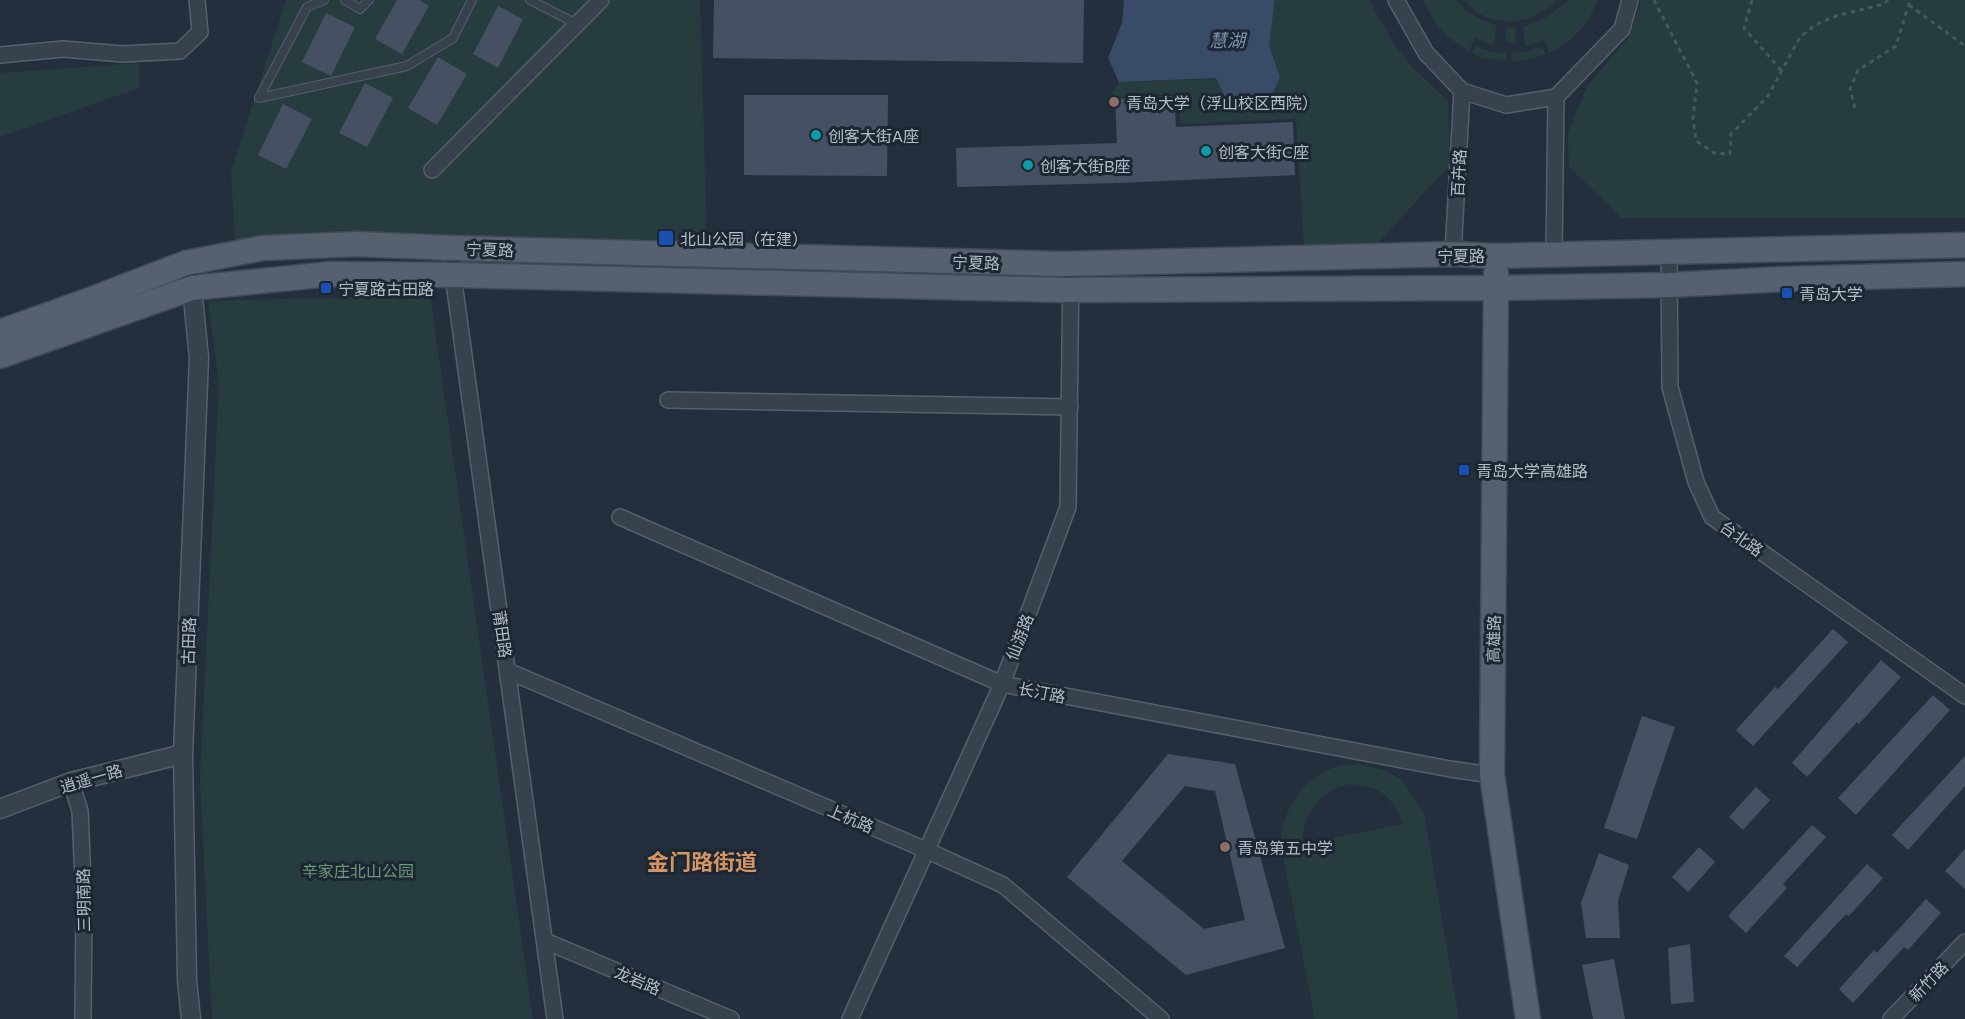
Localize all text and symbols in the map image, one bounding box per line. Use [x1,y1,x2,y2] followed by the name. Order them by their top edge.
[1209,29,1248,51] water label: 慧湖
[1126,93,1318,112] place label: 青岛大学（浮山校区西院）
[1107,95,1121,109] marker: 青岛大学（浮山校区西院）
[828,126,919,145] place label: 创客大街A座
[809,128,823,142] marker: 创客大街A座
[1218,142,1309,161] place label: 创客大街C座
[1199,144,1213,158] marker: 创客大街C座
[1447,149,1469,197] street label: 百卉路
[1040,156,1130,175] place label: 创客大街B座
[1021,158,1035,172] marker: 创客大街B座
[657,229,675,247] marker: 北山公园（在建）
[680,229,808,248] place label: 北山公园（在建）
[466,239,514,259] street label: 宁夏路
[1437,246,1485,265] street label: 宁夏路
[952,252,1000,272] street label: 宁夏路
[338,279,434,298] place label: 宁夏路古田路
[319,281,333,295] marker: 宁夏路古田路
[1799,284,1863,303] place label: 青岛大学
[1780,286,1794,300] marker: 青岛大学
[1476,461,1588,480] place label: 青岛大学高雄路
[1457,463,1471,477] marker: 青岛大学高雄路
[1717,516,1767,560] street label: 台北路
[490,609,516,659] street label: 莆田路
[1002,611,1036,663] street label: 仙游路
[1483,615,1503,663] street label: 高雄路
[178,617,198,665] street label: 古田路
[1017,678,1067,706] street label: 长汀路
[58,760,124,796] street label: 逍遥一路
[825,800,877,836] street label: 上杭路
[1237,838,1333,857] place label: 青岛第五中学
[1218,840,1232,854] marker: 青岛第五中学
[647,848,757,875] district label: 金门路街道
[302,861,414,880] park label: 辛家庄北山公园
[73,868,93,932] street label: 三明南路
[1904,957,1952,1005] street label: 新竹路
[612,962,664,998] street label: 龙岩路

